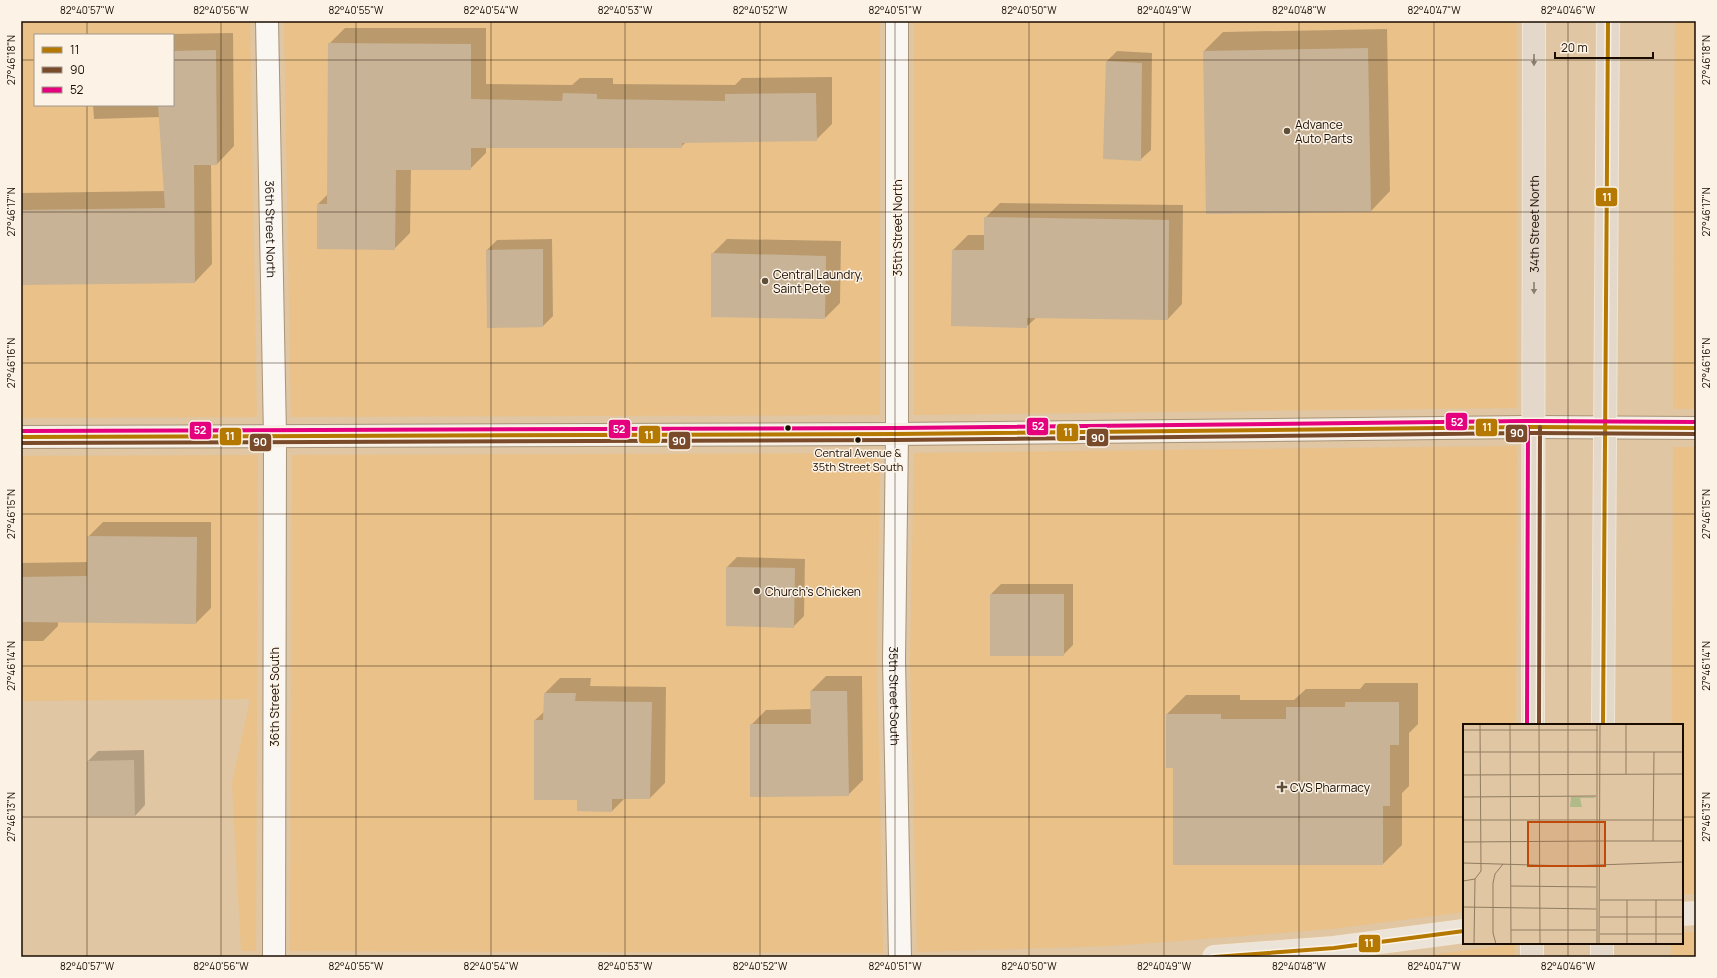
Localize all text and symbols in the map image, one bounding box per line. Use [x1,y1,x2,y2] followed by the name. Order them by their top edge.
[60,3,115,17] text: 82°40'57"W
[193,3,249,17] text: 82°40'56"W
[329,3,384,17] text: 82°40'55"W
[464,3,519,17] text: 82°40'54"W
[598,3,653,17] text: 82°40'53"W
[733,3,788,17] text: 82°40'52"W
[868,3,922,17] text: 82°40'51"W
[1001,3,1057,17] text: 82°40'50"W
[1137,3,1192,17] text: 82°40'49"W
[1272,3,1327,17] text: 82°40'48"W
[1407,3,1461,17] text: 82°40'47"W
[1541,3,1596,17] text: 82°40'46"W
[34,34,174,106] legend
[1555,34,1653,60] scale bar
[4,35,18,85] text: 27°46'18"N
[1699,35,1713,85] text: 27°46'18"N
[1561,39,1588,56] text: 20 m
[70,41,79,58] text: 11
[1531,54,1537,67] one-way arrow
[70,61,85,78] text: 90
[70,81,84,98] text: 52
[1295,116,1353,147] place label: Advance Auto Parts
[1282,126,1292,136] marker: Advance Auto Parts
[1525,175,1542,273] street label: 34th Street North
[889,179,906,277] street label: 35th Street North
[262,180,280,278] street label: 36th Street North
[4,187,18,237] text: 27°46'17"N
[1595,187,1618,207] line badge: 11
[1699,187,1713,237] text: 27°46'17"N
[1602,189,1612,204] text: 11
[773,266,863,297] place label: Central Laundry, Saint Pete
[760,276,770,286] marker: Central Laundry, Saint Pete
[1531,282,1537,295] one-way arrow
[4,338,18,388] text: 27°46'16"N
[1699,338,1713,388] text: 27°46'16"N
[1445,412,1468,431] line badge: 52
[1451,414,1463,429] text: 52
[1026,417,1049,436] line badge: 52
[1032,418,1044,433] text: 52
[1475,418,1498,437] line badge: 11
[608,419,631,439] line badge: 52
[1482,419,1492,434] text: 11
[189,421,212,440] line badge: 52
[613,421,625,436] text: 52
[194,422,206,437] text: 52
[783,423,793,433] unlabelled marker
[1056,423,1079,442] line badge: 11
[1063,424,1073,439] text: 11
[1505,424,1528,443] line badge: 90
[638,425,661,444] line badge: 11
[1510,425,1524,440] text: 90
[219,427,242,446] line badge: 11
[644,427,654,442] text: 11
[225,428,235,443] text: 11
[1086,428,1109,447] line badge: 90
[1091,430,1105,445] text: 90
[668,431,691,450] line badge: 90
[249,433,272,452] line badge: 90
[672,433,686,448] text: 90
[253,434,267,449] text: 90
[853,435,863,445] marker: Central Avenue & 35th Street South
[813,445,903,474] place label: Central Avenue & 35th Street South
[4,489,18,539] text: 27°46'15"N
[1699,489,1713,539] text: 27°46'15"N
[765,583,861,600] place label: Church's Chicken
[752,586,762,596] marker: Church's Chicken
[4,641,18,691] text: 27°46'14"N
[1699,641,1713,691] text: 27°46'14"N
[886,646,904,746] street label: 35th Street South
[266,647,283,747] street label: 36th Street South
[1463,724,1683,944] inset map
[1290,779,1371,796] place label: CVS Pharmacy
[1277,782,1287,792] marker: CVS Pharmacy
[4,792,18,842] text: 27°46'13"N
[1699,792,1713,842] text: 27°46'13"N
[1358,934,1381,953] line badge: 11
[1364,935,1374,950] text: 11
[60,959,115,973] text: 82°40'57"W
[193,959,249,973] text: 82°40'56"W
[329,959,384,973] text: 82°40'55"W
[464,959,519,973] text: 82°40'54"W
[598,959,653,973] text: 82°40'53"W
[733,959,788,973] text: 82°40'52"W
[868,959,922,973] text: 82°40'51"W
[1001,959,1057,973] text: 82°40'50"W
[1137,959,1192,973] text: 82°40'49"W
[1272,959,1327,973] text: 82°40'48"W
[1407,959,1461,973] text: 82°40'47"W
[1541,959,1596,973] text: 82°40'46"W

